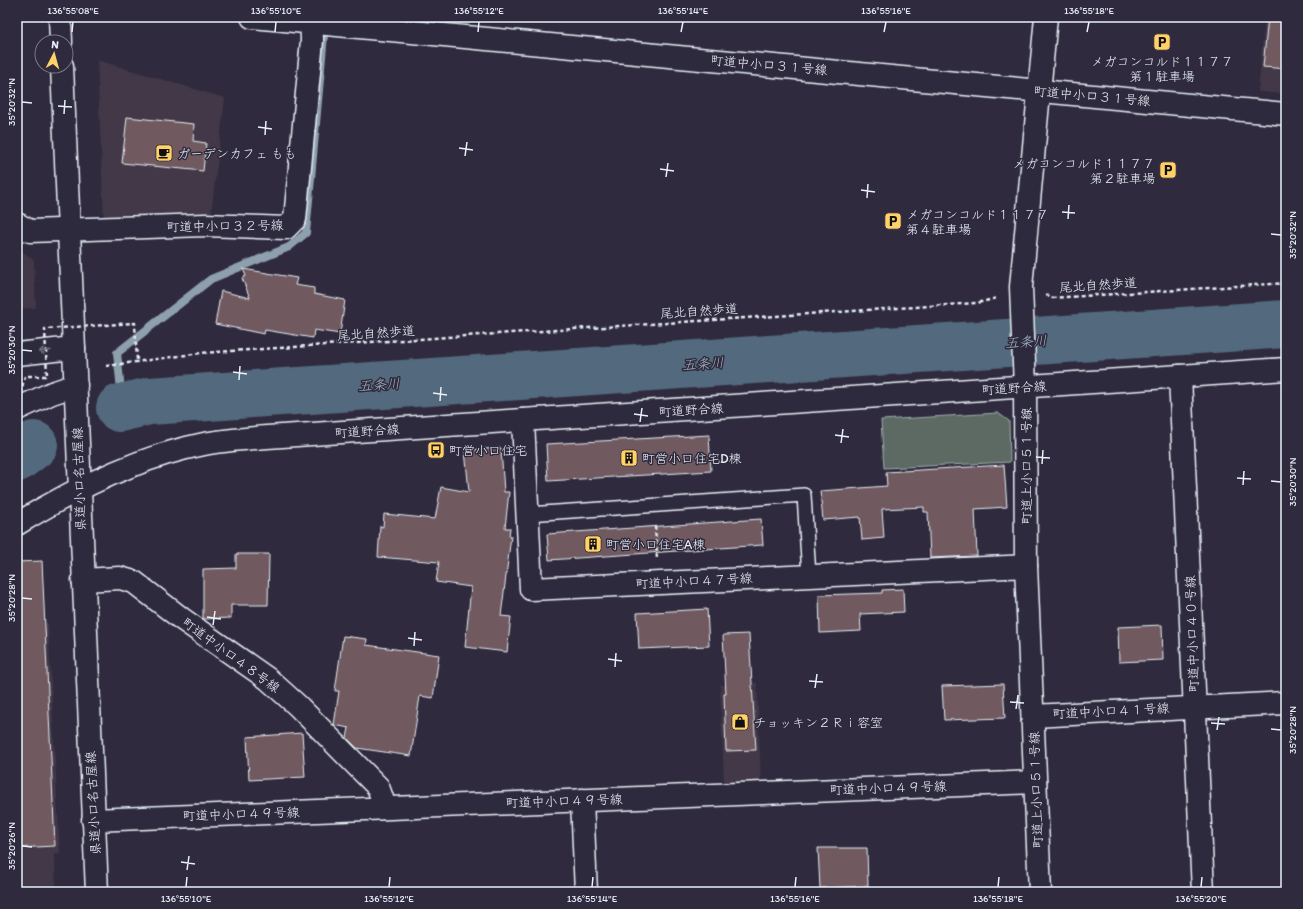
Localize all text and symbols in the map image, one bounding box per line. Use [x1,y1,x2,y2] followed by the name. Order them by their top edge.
[47,4,99,17] text: 136°55'08"E
[251,4,302,17] text: 136°55'10"E
[454,4,504,17] text: 136°55'12"E
[658,4,709,17] text: 136°55'14"E
[861,4,911,17] text: 136°55'16"E
[1064,4,1114,17] text: 136°55'18"E
[1152,32,1172,52] parking icon: メガコンコルド１１７７ 第１駐車場
[34,34,74,74] north arrow
[51,38,59,51] text: N
[710,52,829,78] street label: 町道中小口３１号線
[1090,54,1234,84] place label: メガコンコルド１１７７ 第１駐車場
[5,78,18,126] text: 35°20'32"N
[1033,83,1152,109] street label: 町道中小口３１号線
[154,143,174,163] cafe icon: ガーデンカフェ もも
[177,146,297,161] place label: ガーデンカフェ もも
[1012,156,1155,186] place label: メガコンコルド１１７７ 第２駐車場
[1158,160,1178,180] parking icon: メガコンコルド１１７７ 第２駐車場
[906,207,1049,237] place label: メガコンコルド１１７７ 第４駐車場
[883,211,903,231] parking icon: メガコンコルド１１７７ 第４駐車場
[1286,211,1299,259] text: 35°20'32"N
[166,217,285,235] street label: 町道中小口３２号線
[1059,275,1137,295] street label: 尾北自然歩道
[660,301,738,321] street label: 尾北自然歩道
[337,323,415,343] street label: 尾北自然歩道
[5,325,18,374] text: 35°20'30"N
[1004,332,1048,352] water label: 五条川
[39,347,52,355] one-way arrow
[681,354,725,374] water label: 五条川
[357,375,401,395] water label: 五条川
[981,378,1048,398] street label: 町道野合線
[658,400,725,420] street label: 町道野合線
[1019,407,1034,525] street label: 町道上小口５１号線
[334,421,401,441] street label: 町道野合線
[70,426,88,531] street label: 県道小口名古屋線
[426,440,446,460] bus stop icon: 町営小口住宅
[449,443,527,458] place label: 町営小口住宅
[619,448,639,468] building icon: 町営小口住宅D棟
[642,451,742,466] place label: 町営小口住宅D棟
[1286,457,1299,506] text: 35°20'30"N
[583,534,603,554] building icon: 町営小口住宅A棟
[606,537,705,552] place label: 町営小口住宅A棟
[635,570,754,592] street label: 町道中小口４７号線
[5,574,18,622] text: 35°20'28"N
[1182,574,1202,693] street label: 町道中小口４０号線
[179,615,284,696] street label: 町道中小口４８号線
[1052,700,1171,722] street label: 町道中小口４１号線
[1286,706,1299,754] text: 35°20'28"N
[730,712,750,732] shop icon: チョッキン２Ｒｉ容室
[753,715,883,730] place label: チョッキン２Ｒｉ容室
[1026,730,1046,849] street label: 町道上小口５１号線
[83,750,103,855] street label: 県道小口名古屋線
[829,778,948,798] street label: 町道中小口４９号線
[505,791,624,811] street label: 町道中小口４９号線
[182,804,301,824] street label: 町道中小口４９号線
[5,822,18,870] text: 35°20'26"N
[161,892,212,905] text: 136°55'10"E
[364,892,414,905] text: 136°55'12"E
[567,892,618,905] text: 136°55'14"E
[770,892,820,905] text: 136°55'16"E
[973,892,1023,905] text: 136°55'18"E
[1175,892,1227,905] text: 136°55'20"E

